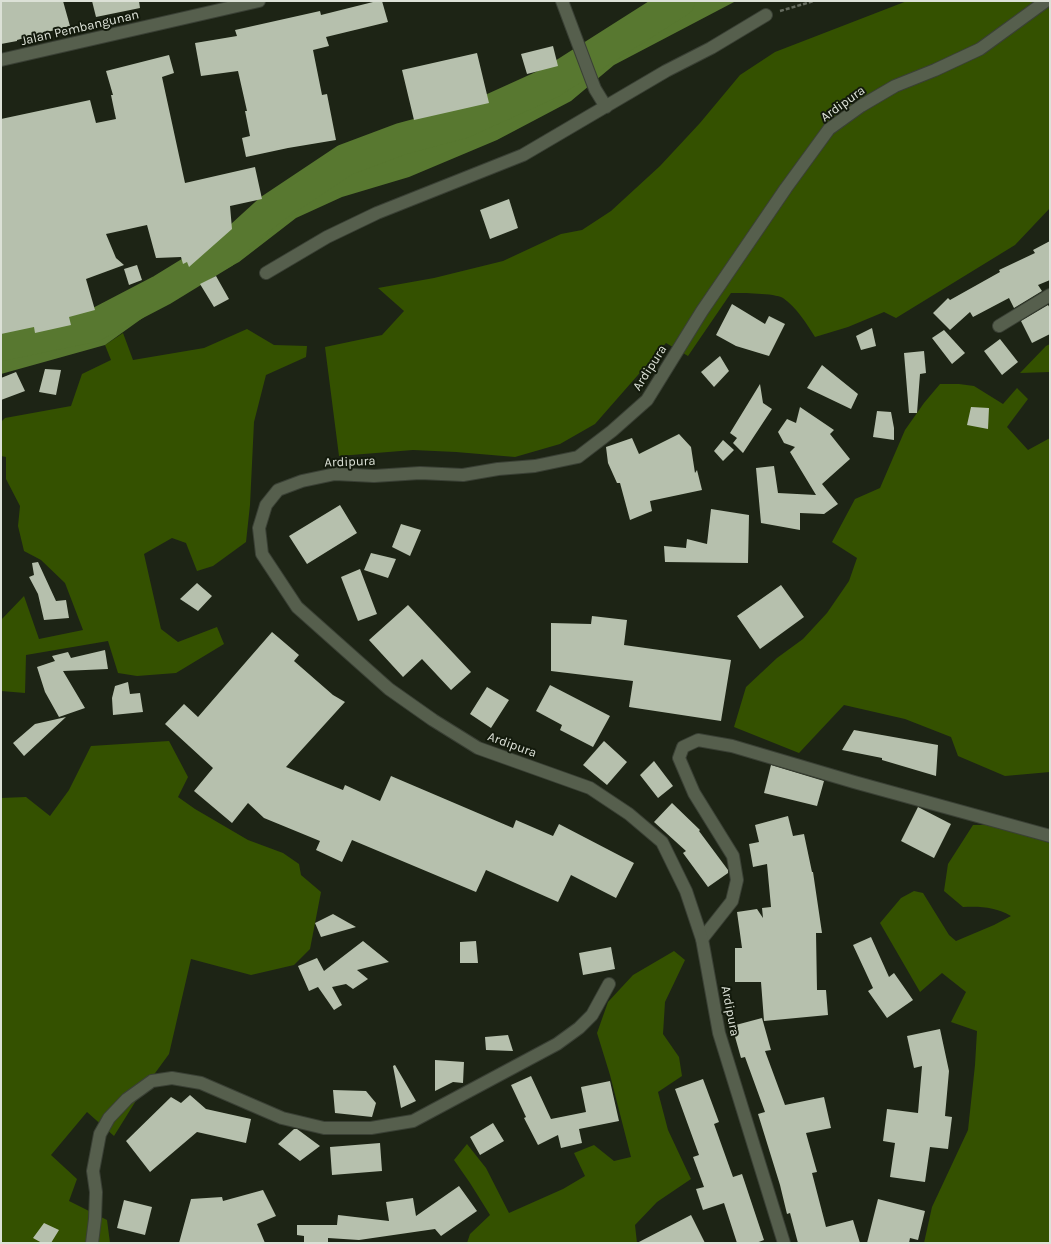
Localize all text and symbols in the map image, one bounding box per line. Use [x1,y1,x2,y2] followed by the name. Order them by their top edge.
[19,7,141,49] street label: Jalan Pembangunan
[818,83,868,125] street label: Ardipura
[630,342,670,394] street label: Ardipura
[324,453,376,471] street label: Ardipura
[485,729,539,761] street label: Ardipura
[717,984,743,1038] street label: Ardipura

